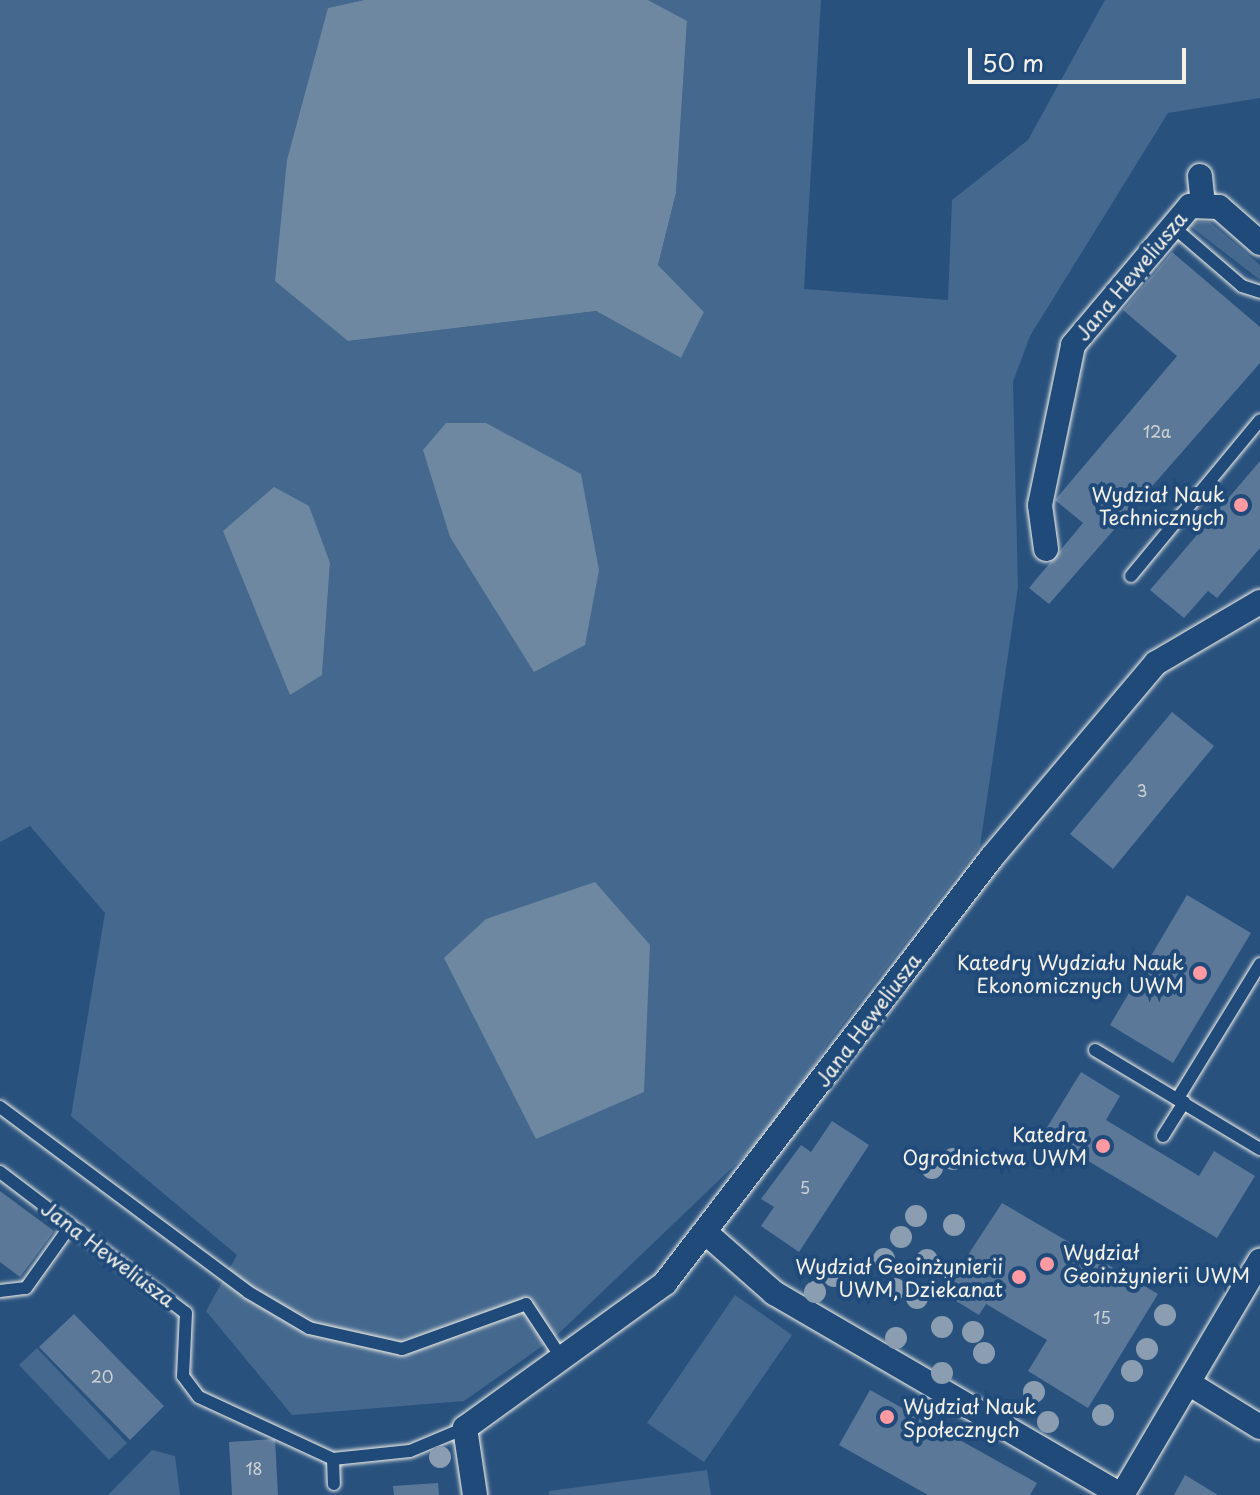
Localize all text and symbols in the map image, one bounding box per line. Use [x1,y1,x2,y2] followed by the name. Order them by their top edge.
[972,32,1190,82] scale bar
[982,44,1044,80] text: 50 m
[1070,207,1192,345] street label: Jana Heweliusza
[1143,421,1171,441] house number: 12a
[1091,482,1225,529] place label: Wydział Nauk Technicznych
[1232,496,1250,514] marker: Wydział Nauk Technicznych
[1137,780,1147,800] house number: 3
[810,949,926,1091] street label: Jana Heweliusza
[958,950,1184,997] place label: Katedry Wydziału Nauk Ekonomicznych UWM
[1191,964,1209,982] marker: Katedry Wydziału Nauk Ekonomicznych UWM
[902,1122,1087,1169] place label: Katedra Ogrodnictwa UWM
[1094,1137,1112,1155] marker: Katedra Ogrodnictwa UWM
[800,1177,810,1197] house number: 5
[37,1196,179,1312] street label: Jana Heweliusza
[1063,1240,1250,1287] place label: Wydział Geoinżynierii UWM
[795,1254,1003,1301] place label: Wydział Geoinżynierii UWM, Dziekanat
[1038,1255,1056,1273] marker: Wydział Geoinżynierii UWM
[1010,1268,1028,1286] marker: Wydział Geoinżynierii UWM, Dziekanat
[1093,1307,1111,1327] house number: 15
[91,1366,113,1386] house number: 20
[903,1394,1037,1441] place label: Wydział Nauk Społecznych
[878,1408,896,1426] marker: Wydział Nauk Społecznych
[245,1458,263,1478] house number: 18

